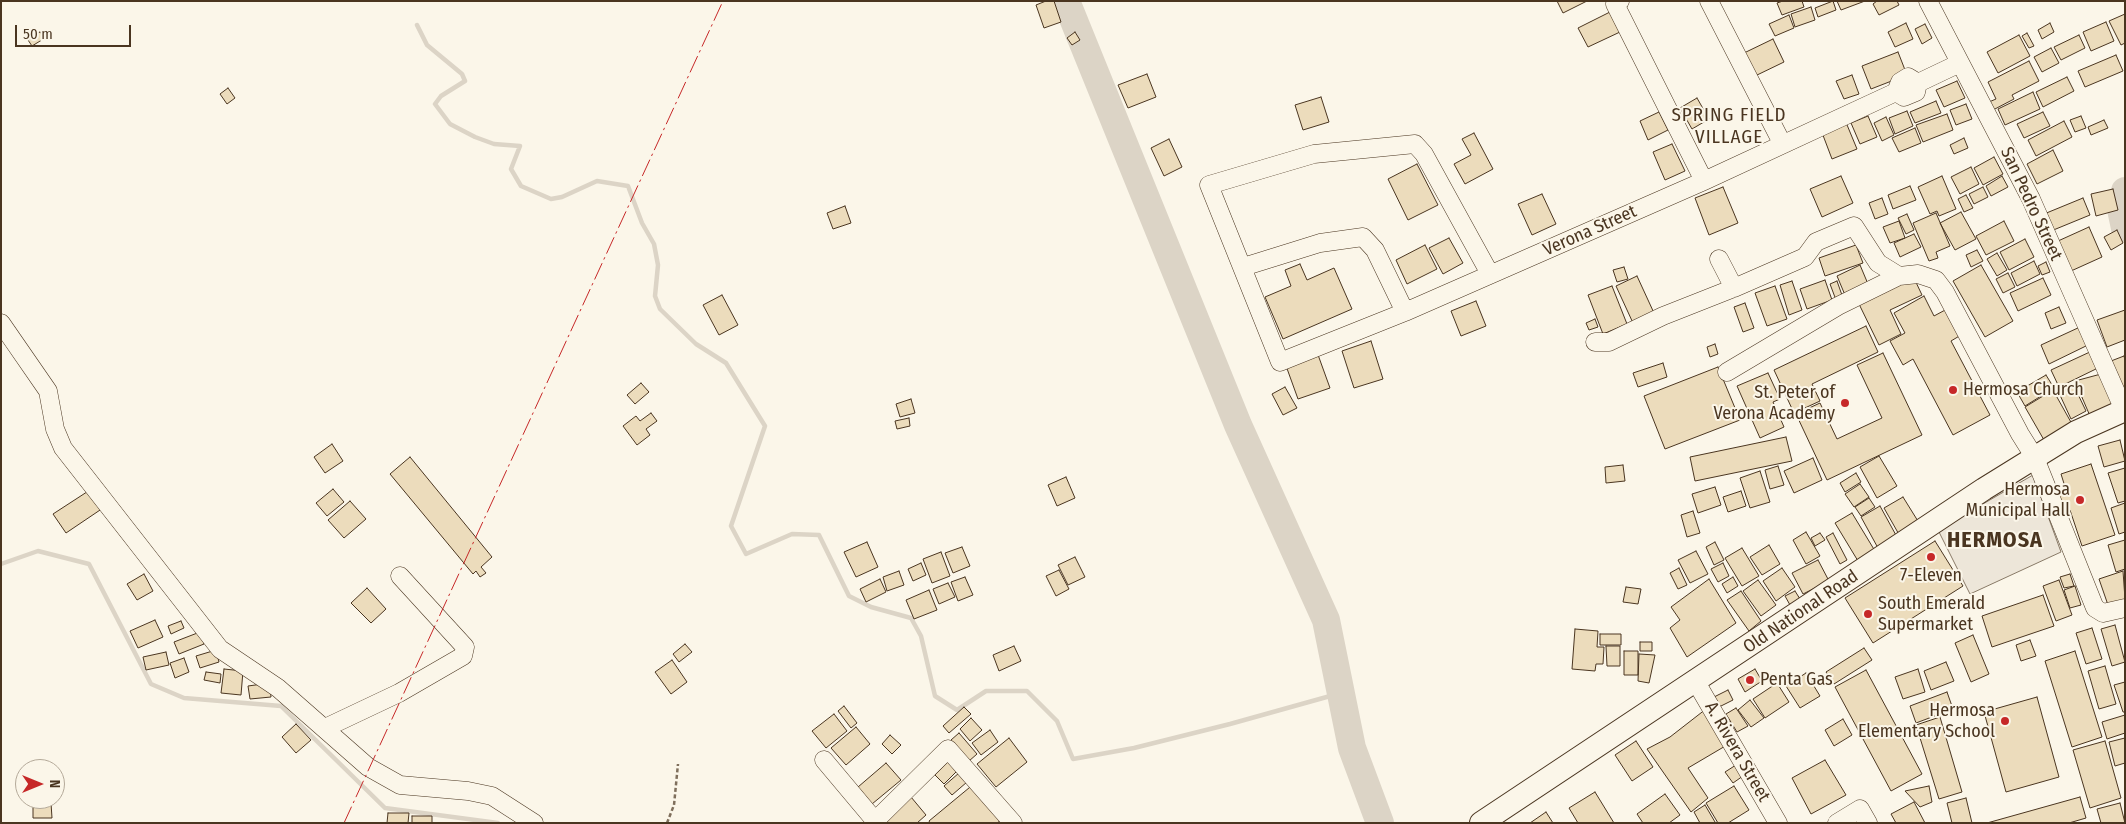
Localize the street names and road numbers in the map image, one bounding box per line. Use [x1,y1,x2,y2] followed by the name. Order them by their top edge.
[1995,144,2067,264] street label: San Pedro Street
[1540,201,1640,261] street label: Verona Street
[1739,566,1863,658] street label: Old National Road
[1700,698,1774,806] street label: A. Rivera Street

